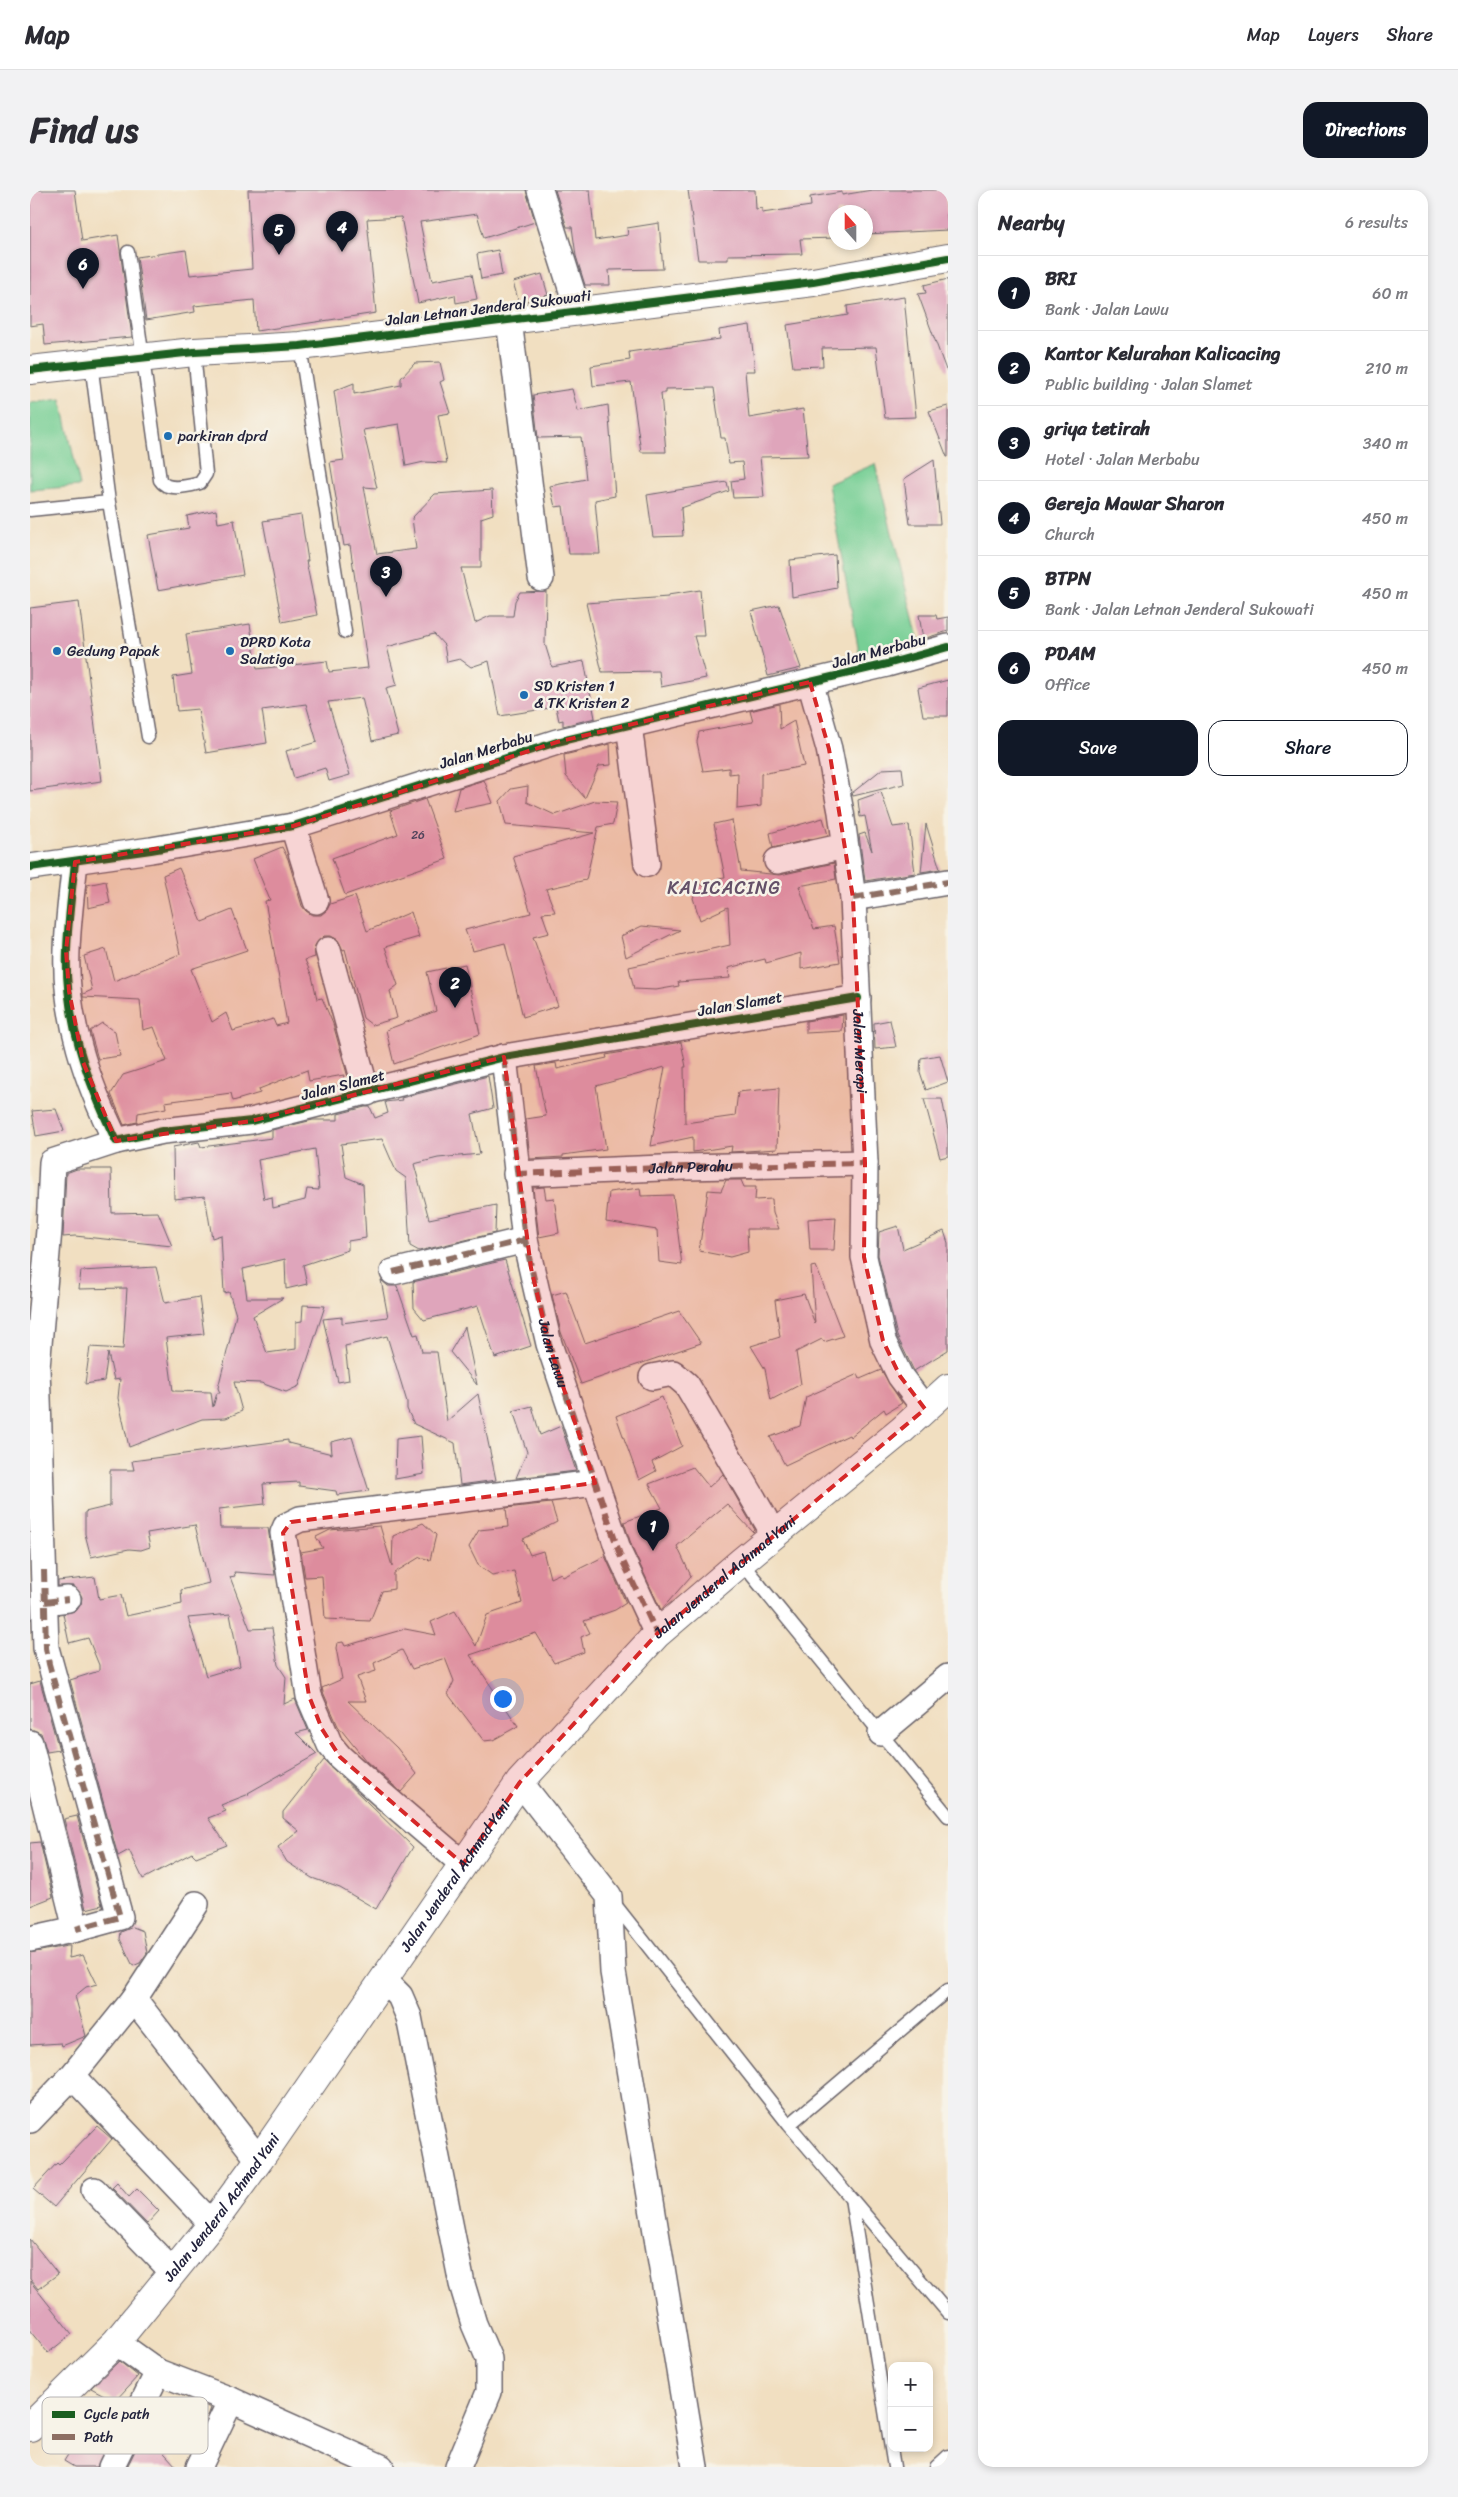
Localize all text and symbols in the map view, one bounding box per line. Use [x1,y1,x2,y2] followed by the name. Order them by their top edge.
[25,14,69,56] text: Map
[1247,19,1280,51] text: Map
[1308,19,1359,51] text: Layers
[1387,19,1433,51] text: Share
[30,99,138,161] text: Find us
[1303,102,1428,158] button: Directions
[998,204,1064,242] text: Nearby
[828,205,873,250] north arrow
[1345,208,1408,237] text: 6 results
[326,211,358,252] pin: 4
[263,214,295,255] pin: 5
[67,248,99,289] pin: 6
[1045,262,1076,295] text: BRI
[1011,279,1017,308] text: 1
[1372,279,1408,308] text: 60 m
[383,282,593,334] street label: Jalan Letnan Jenderal Sukowati
[1045,295,1169,324] text: Bank · Jalan Lawu
[1045,337,1281,370] text: Kantor Kelurahan Kalicacing
[1009,354,1019,383] text: 2
[1365,354,1408,383] text: 210 m
[1045,370,1253,399] text: Public building · Jalan Slamet
[1045,412,1150,445] text: griya tetirah
[177,423,268,449] place label: parkiran dprd
[1010,429,1018,458] text: 3
[1363,429,1408,458] text: 340 m
[162,430,174,442] marker: parkiran dprd
[1045,445,1200,474] text: Hotel · Jalan Merbabu
[1045,487,1224,520] text: Gereja Mawar Sharon
[1009,504,1019,533] text: 4
[1362,504,1408,533] text: 450 m
[1045,520,1095,549] text: Church
[370,556,402,597] pin: 3
[1045,562,1091,595] text: BTPN
[1009,579,1019,608] text: 5
[1362,579,1408,608] text: 450 m
[1045,595,1314,624] text: Bank · Jalan Letnan Jenderal Sukowati
[828,626,929,676] street label: Jalan Merbabu
[240,629,311,672] place label: DPRD Kota Salatiga
[1045,637,1096,670] text: PDAM
[67,638,160,664] place label: Gedung Papak
[51,645,63,657] marker: Gedung Papak
[224,645,236,657] marker: DPRD Kota Salatiga
[1009,654,1019,683] text: 6
[1362,654,1408,683] text: 450 m
[1045,670,1090,699] text: Office
[534,673,630,716] place label: SD Kristen 1 & TK Kristen 2
[518,689,530,701] marker: SD Kristen 1 & TK Kristen 2
[998,720,1198,776] button: Save
[1208,720,1408,776] button: Share
[435,723,536,777] street label: Jalan Merbabu
[411,824,425,846] house number: 26
[667,872,781,904] district label: KALICACING
[439,967,471,1008] pin: 2
[695,984,785,1024] street label: Jalan Slamet
[845,1008,875,1095] street label: Jalan Merapi
[297,1062,388,1108] street label: Jalan Slamet
[647,1153,733,1182] street label: Jalan Perahu
[530,1315,576,1391] street label: Jalan Lawu
[646,1508,803,1646] street label: Jalan Jenderal Achmad Yani
[637,1510,669,1551] pin: 1
[490,1686,516,1712] your location
[393,1793,518,1958] street label: Jalan Jenderal Achmad Yani
[156,2127,287,2288] street label: Jalan Jenderal Achmad Yani
[888,2362,933,2452] map controls
[888,2362,933,2407] button: +
[42,2397,208,2454] legend
[84,2402,150,2427] text: Cycle path
[888,2407,933,2452] button: −
[84,2425,113,2450] text: Path

